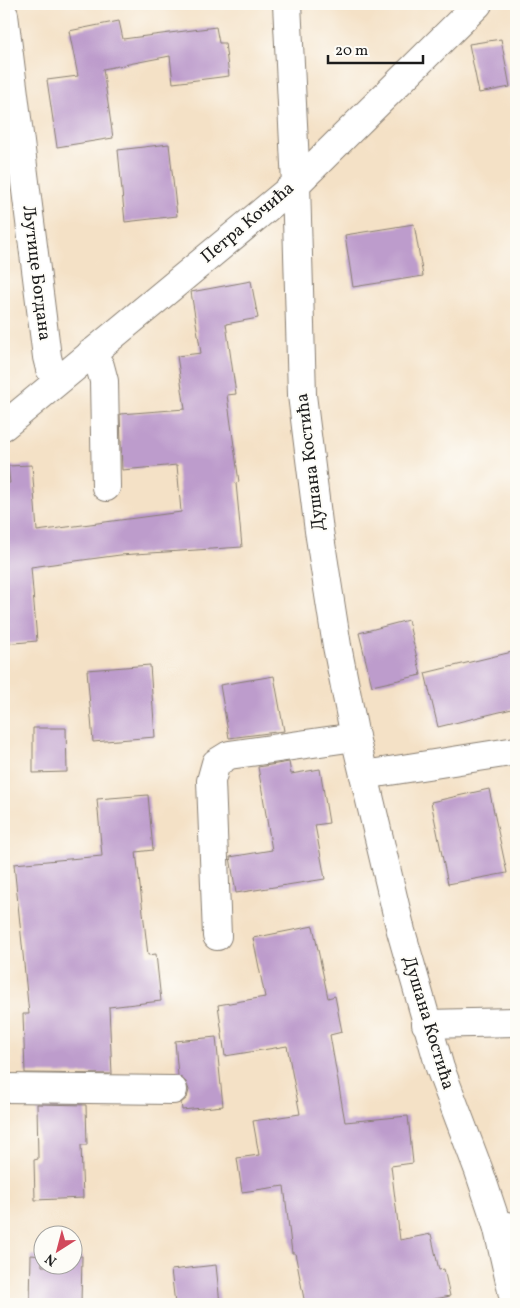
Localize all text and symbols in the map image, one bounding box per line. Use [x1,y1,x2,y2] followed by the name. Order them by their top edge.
[328,32,422,64] scale bar
[335,41,368,62] text: 20 m
[196,176,300,270] street label: Петра Кочића
[15,204,57,342] street label: Љутице Богдана
[290,392,332,532] street label: Душана Костића
[396,953,460,1093] street label: Душана Костића
[32,1226,82,1276] north arrow
[42,1249,61,1270] text: N

